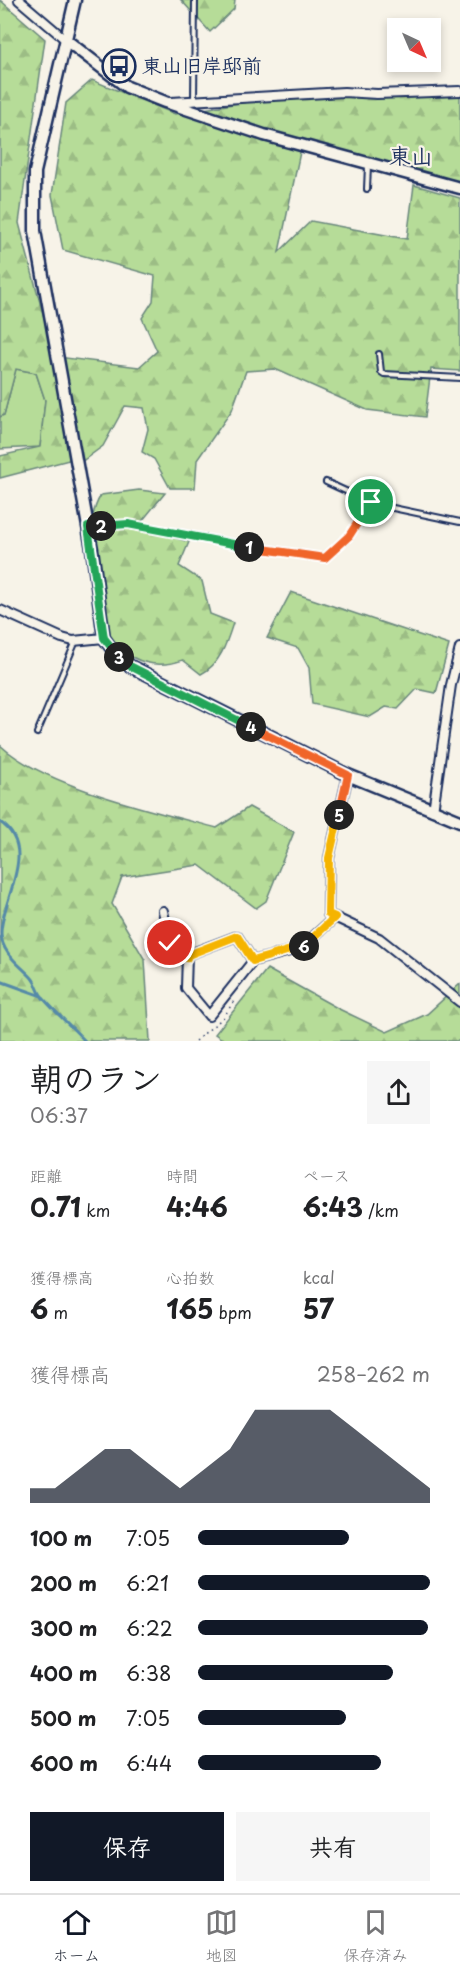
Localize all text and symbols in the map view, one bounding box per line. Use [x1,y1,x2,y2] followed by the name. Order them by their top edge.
[387,18,441,72] north arrow
[387,18,441,72] map controls
[101,48,137,84] bus stop icon: 東山旧岸邸前
[142,50,262,80] place label: 東山旧岸邸前
[389,138,433,171] district label: 東山
[345,476,396,527] pin
[354,485,387,518] icon: arrive
[86,511,116,541] pin: 2
[95,514,107,538] text: 2
[234,532,264,562] pin: 1
[245,535,253,559] text: 1
[104,642,134,672] pin: 3
[114,645,124,669] text: 3
[236,712,266,742] pin: 4
[246,715,256,739] text: 4
[324,800,354,830] pin: 5
[334,803,344,827] text: 5
[144,917,195,968] pin
[153,926,186,959] icon: check
[289,931,319,961] pin: 6
[298,934,310,958] text: 6
[30,1052,162,1102] text: 朝のラン
[367,1061,430,1124] button: share
[30,1100,88,1130] text: 06:37
[30,1163,62,1187] text: 距離
[166,1163,198,1187] text: 時間
[303,1163,350,1187] text: ペース
[30,1187,81,1226] text: 0.71
[166,1187,228,1226] text: 4:46
[303,1187,363,1226] text: 6:43
[81,1198,110,1222] text: km
[363,1198,399,1222] text: /km
[30,1265,94,1289] text: 獲得標高
[166,1265,214,1289] text: 心拍数
[303,1265,335,1289] text: kcal
[30,1289,48,1328] text: 6
[166,1289,214,1328] text: 165
[303,1289,334,1328] text: 57
[48,1300,68,1324] text: m
[214,1300,252,1324] text: bpm
[30,1359,110,1389] text: 獲得標高
[317,1359,430,1389] text: 258–262 m
[30,1523,92,1553] text: 100 m
[126,1523,170,1553] text: 7:05
[30,1568,97,1598] text: 200 m
[126,1568,169,1598] text: 6:21
[30,1613,98,1643] text: 300 m
[126,1613,173,1643] text: 6:22
[30,1658,98,1688] text: 400 m
[126,1658,171,1688] text: 6:38
[30,1703,97,1733] text: 500 m
[126,1703,170,1733] text: 7:05
[30,1748,98,1778] text: 600 m
[126,1748,172,1778] text: 6:44
[30,1812,224,1881] button: 保存
[236,1812,430,1881] button: 共有
[53,1906,100,1966] tab: ホーム
[205,1906,238,1966] tab: 地図
[343,1906,407,1966] tab: 保存済み

